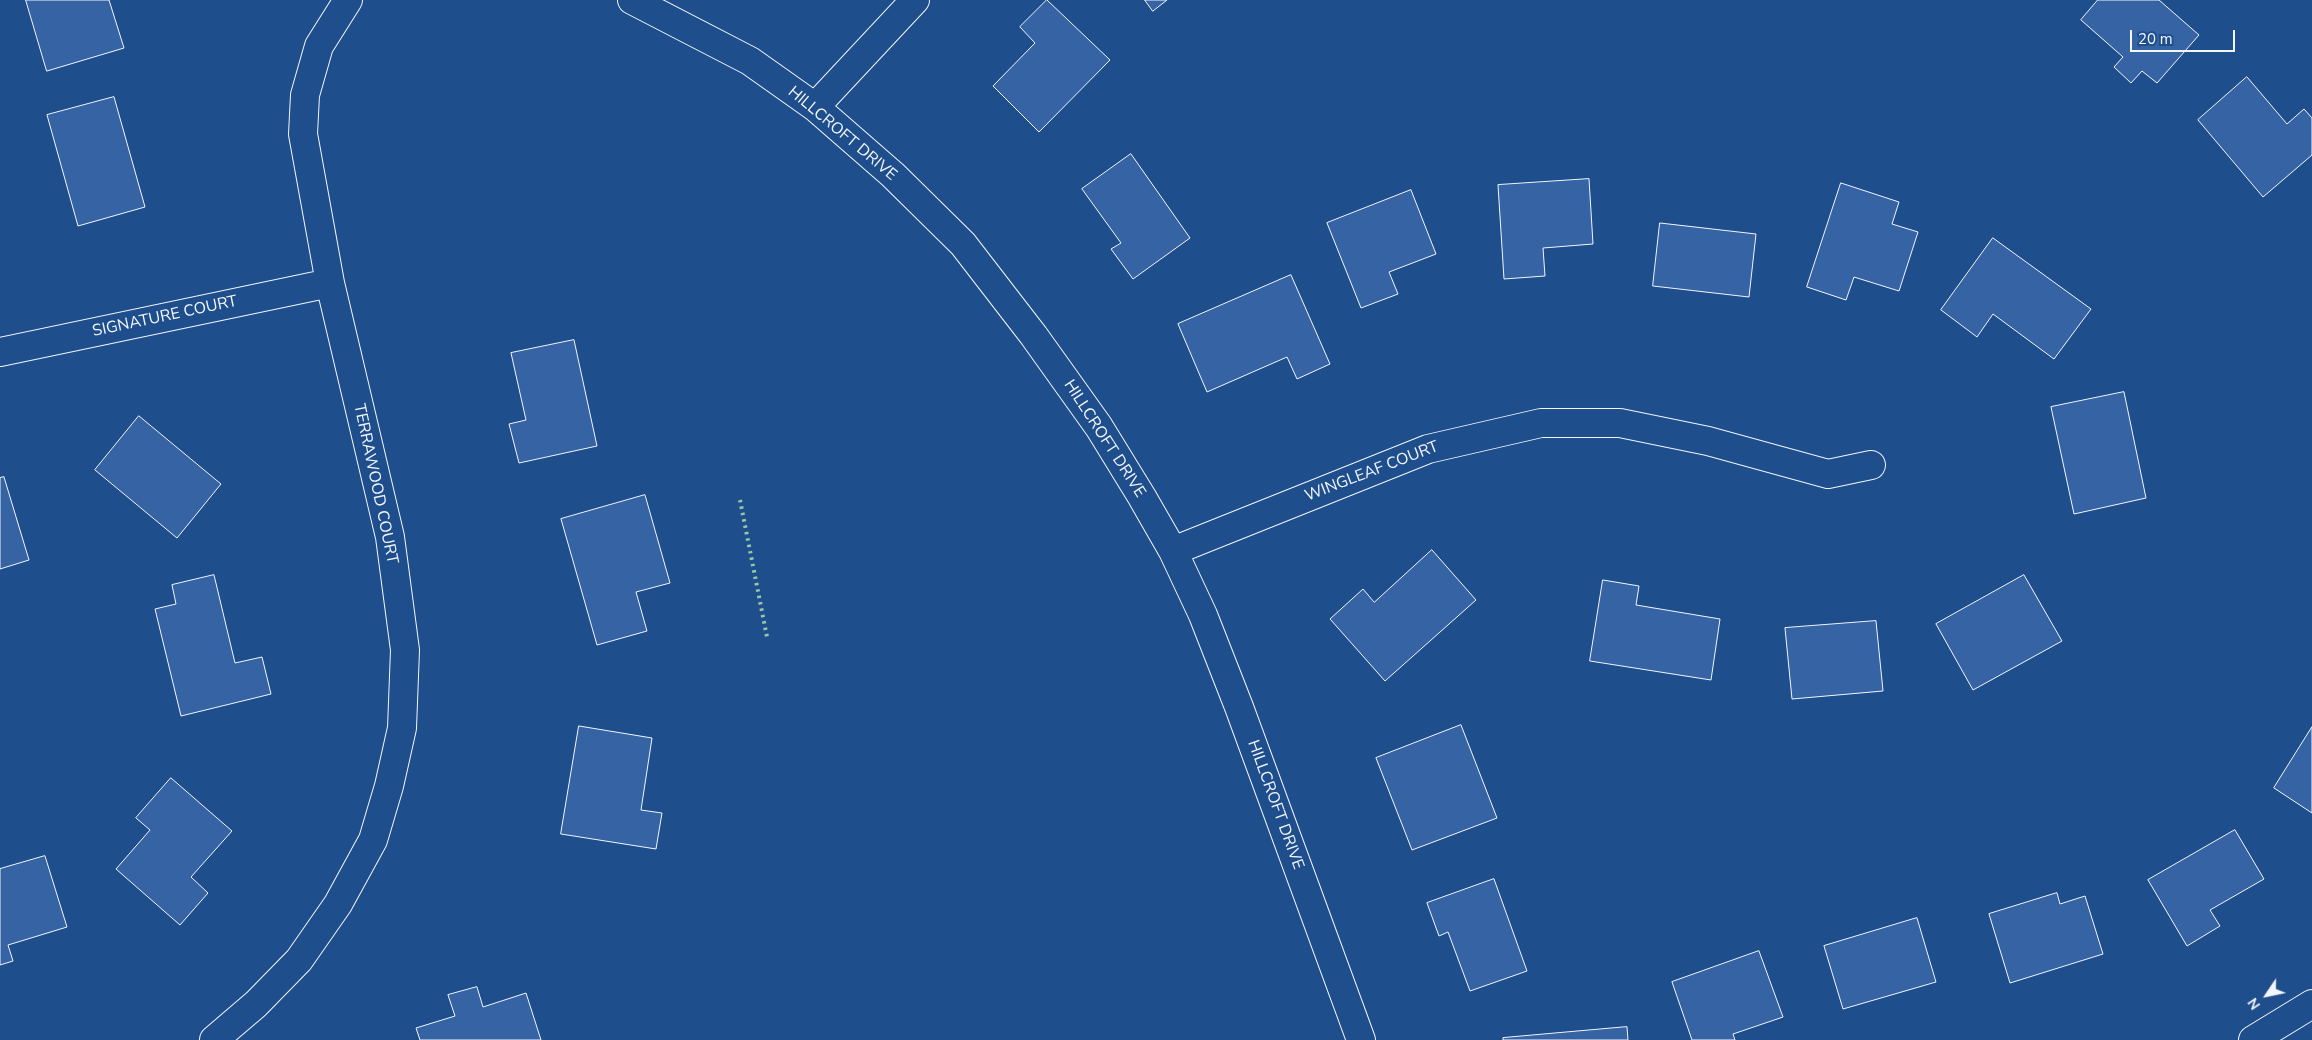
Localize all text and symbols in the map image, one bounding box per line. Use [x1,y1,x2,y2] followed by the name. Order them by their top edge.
[2132,20,2237,52] scale bar
[2138,29,2173,49] text: 20 m
[784,83,900,185] street label: HILLCROFT DRIVE
[91,292,239,342] street label: SIGNATURE COURT
[1059,377,1149,501] street label: HILLCROFT DRIVE
[349,402,401,566] street label: TERRAWOOD COURT
[1302,438,1442,506] street label: WINGLEAF COURT
[1243,738,1307,872] street label: HILLCROFT DRIVE
[2242,970,2292,1020] north arrow
[2243,994,2265,1013] text: N

